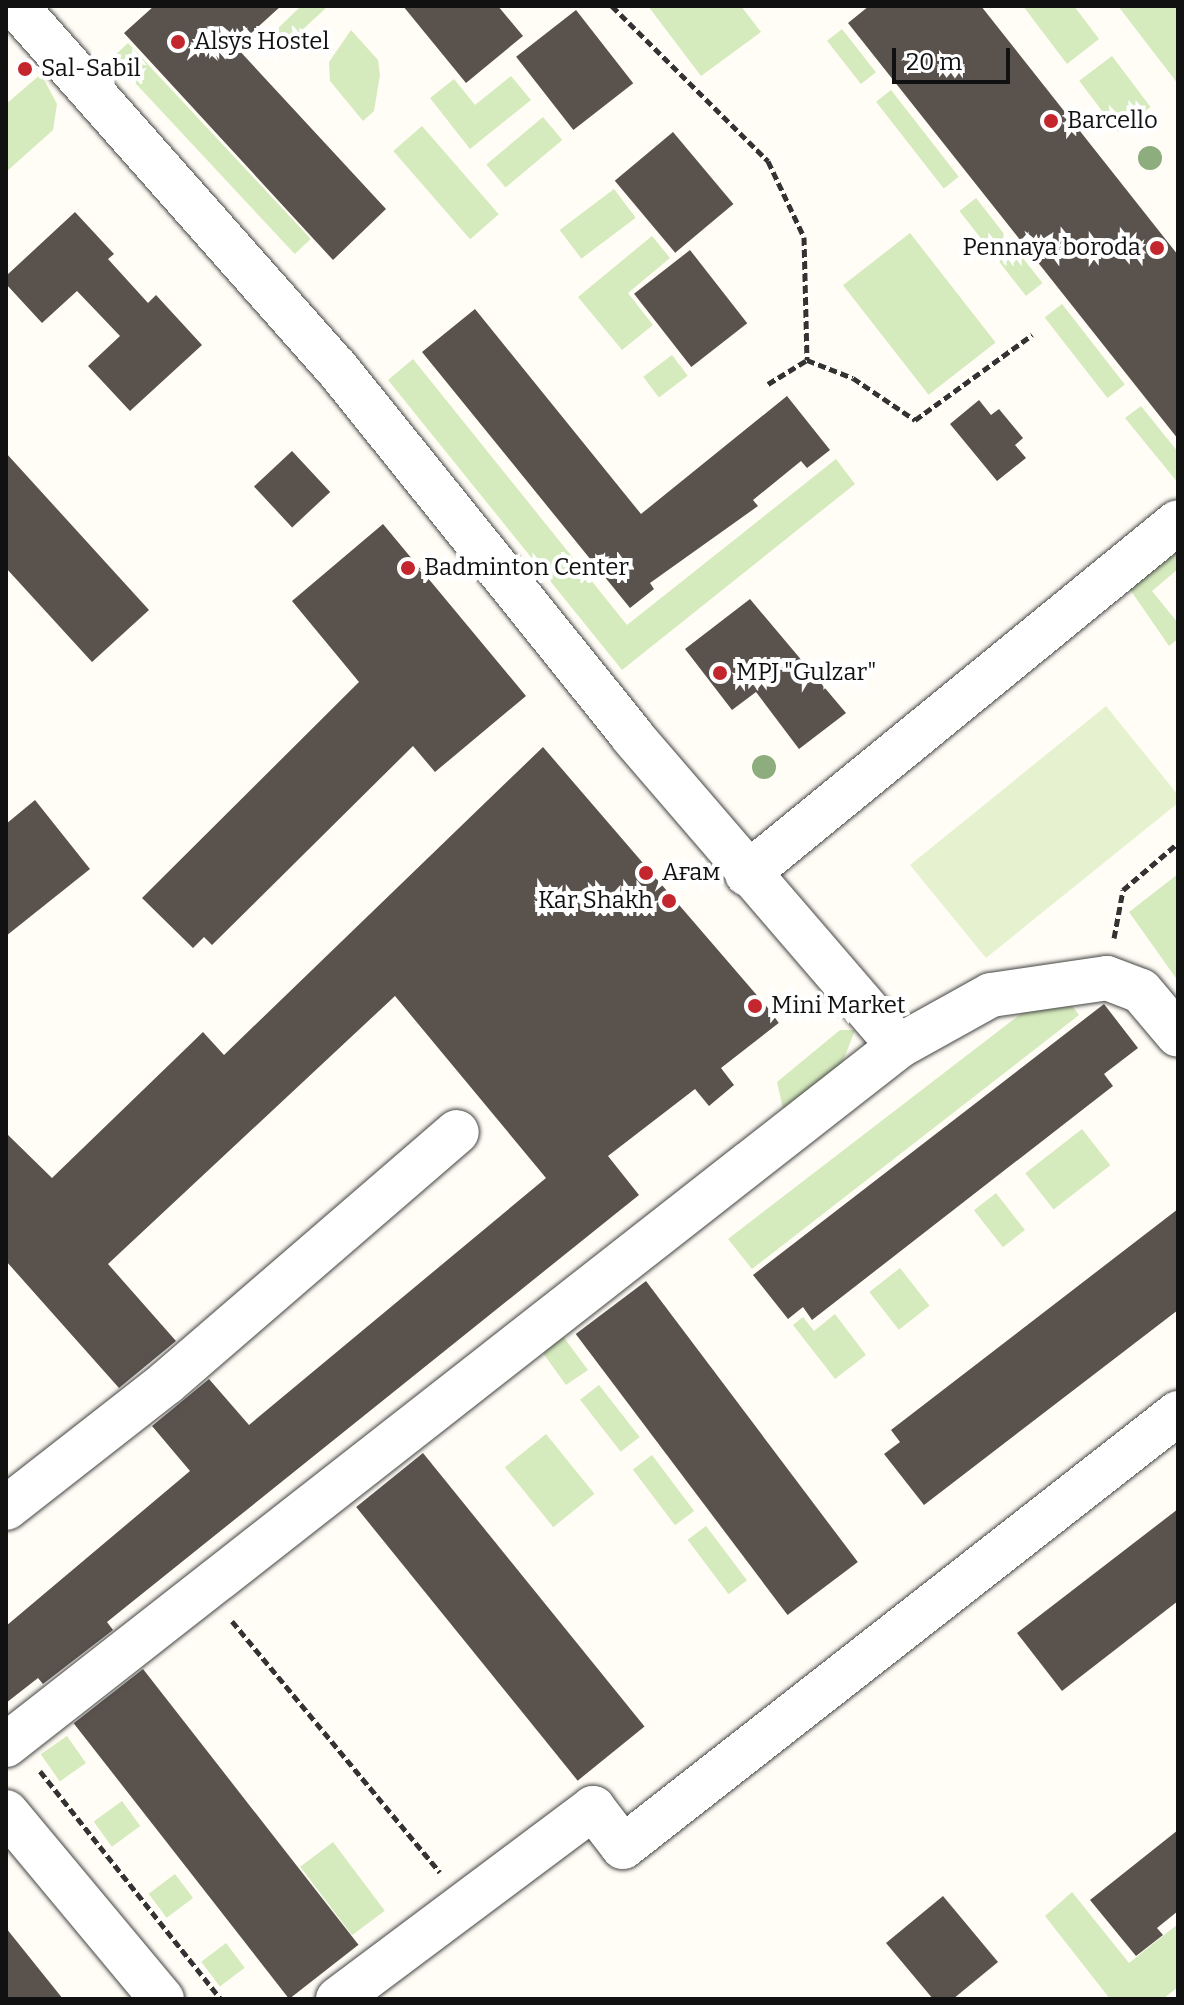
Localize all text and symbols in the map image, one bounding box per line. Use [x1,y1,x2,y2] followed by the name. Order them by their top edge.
[194,28,329,56] place label: Alsys Hostel
[896,32,1014,82] scale bar
[169,33,187,51] marker: Alsys Hostel
[906,48,962,76] text: 20 m
[41,55,141,83] place label: Sal-Sabil
[16,60,34,78] marker: Sal-Sabil
[1067,107,1158,135] place label: Barcello
[1042,112,1060,130] marker: Barcello
[962,234,1141,262] place label: Pennaya boroda
[1148,239,1166,257] marker: Pennaya boroda
[424,554,629,582] place label: Badminton Center
[399,559,417,577] marker: Badminton Center
[736,659,876,687] place label: MPJ "Gulzar"
[711,664,729,682] marker: MPJ "Gulzar"
[662,859,720,887] place label: Ағам
[637,864,655,882] marker: Ағам
[538,887,653,915] place label: Kar Shakh
[660,892,678,910] marker: Kar Shakh
[771,992,906,1020] place label: Mini Market
[746,997,764,1015] marker: Mini Market

